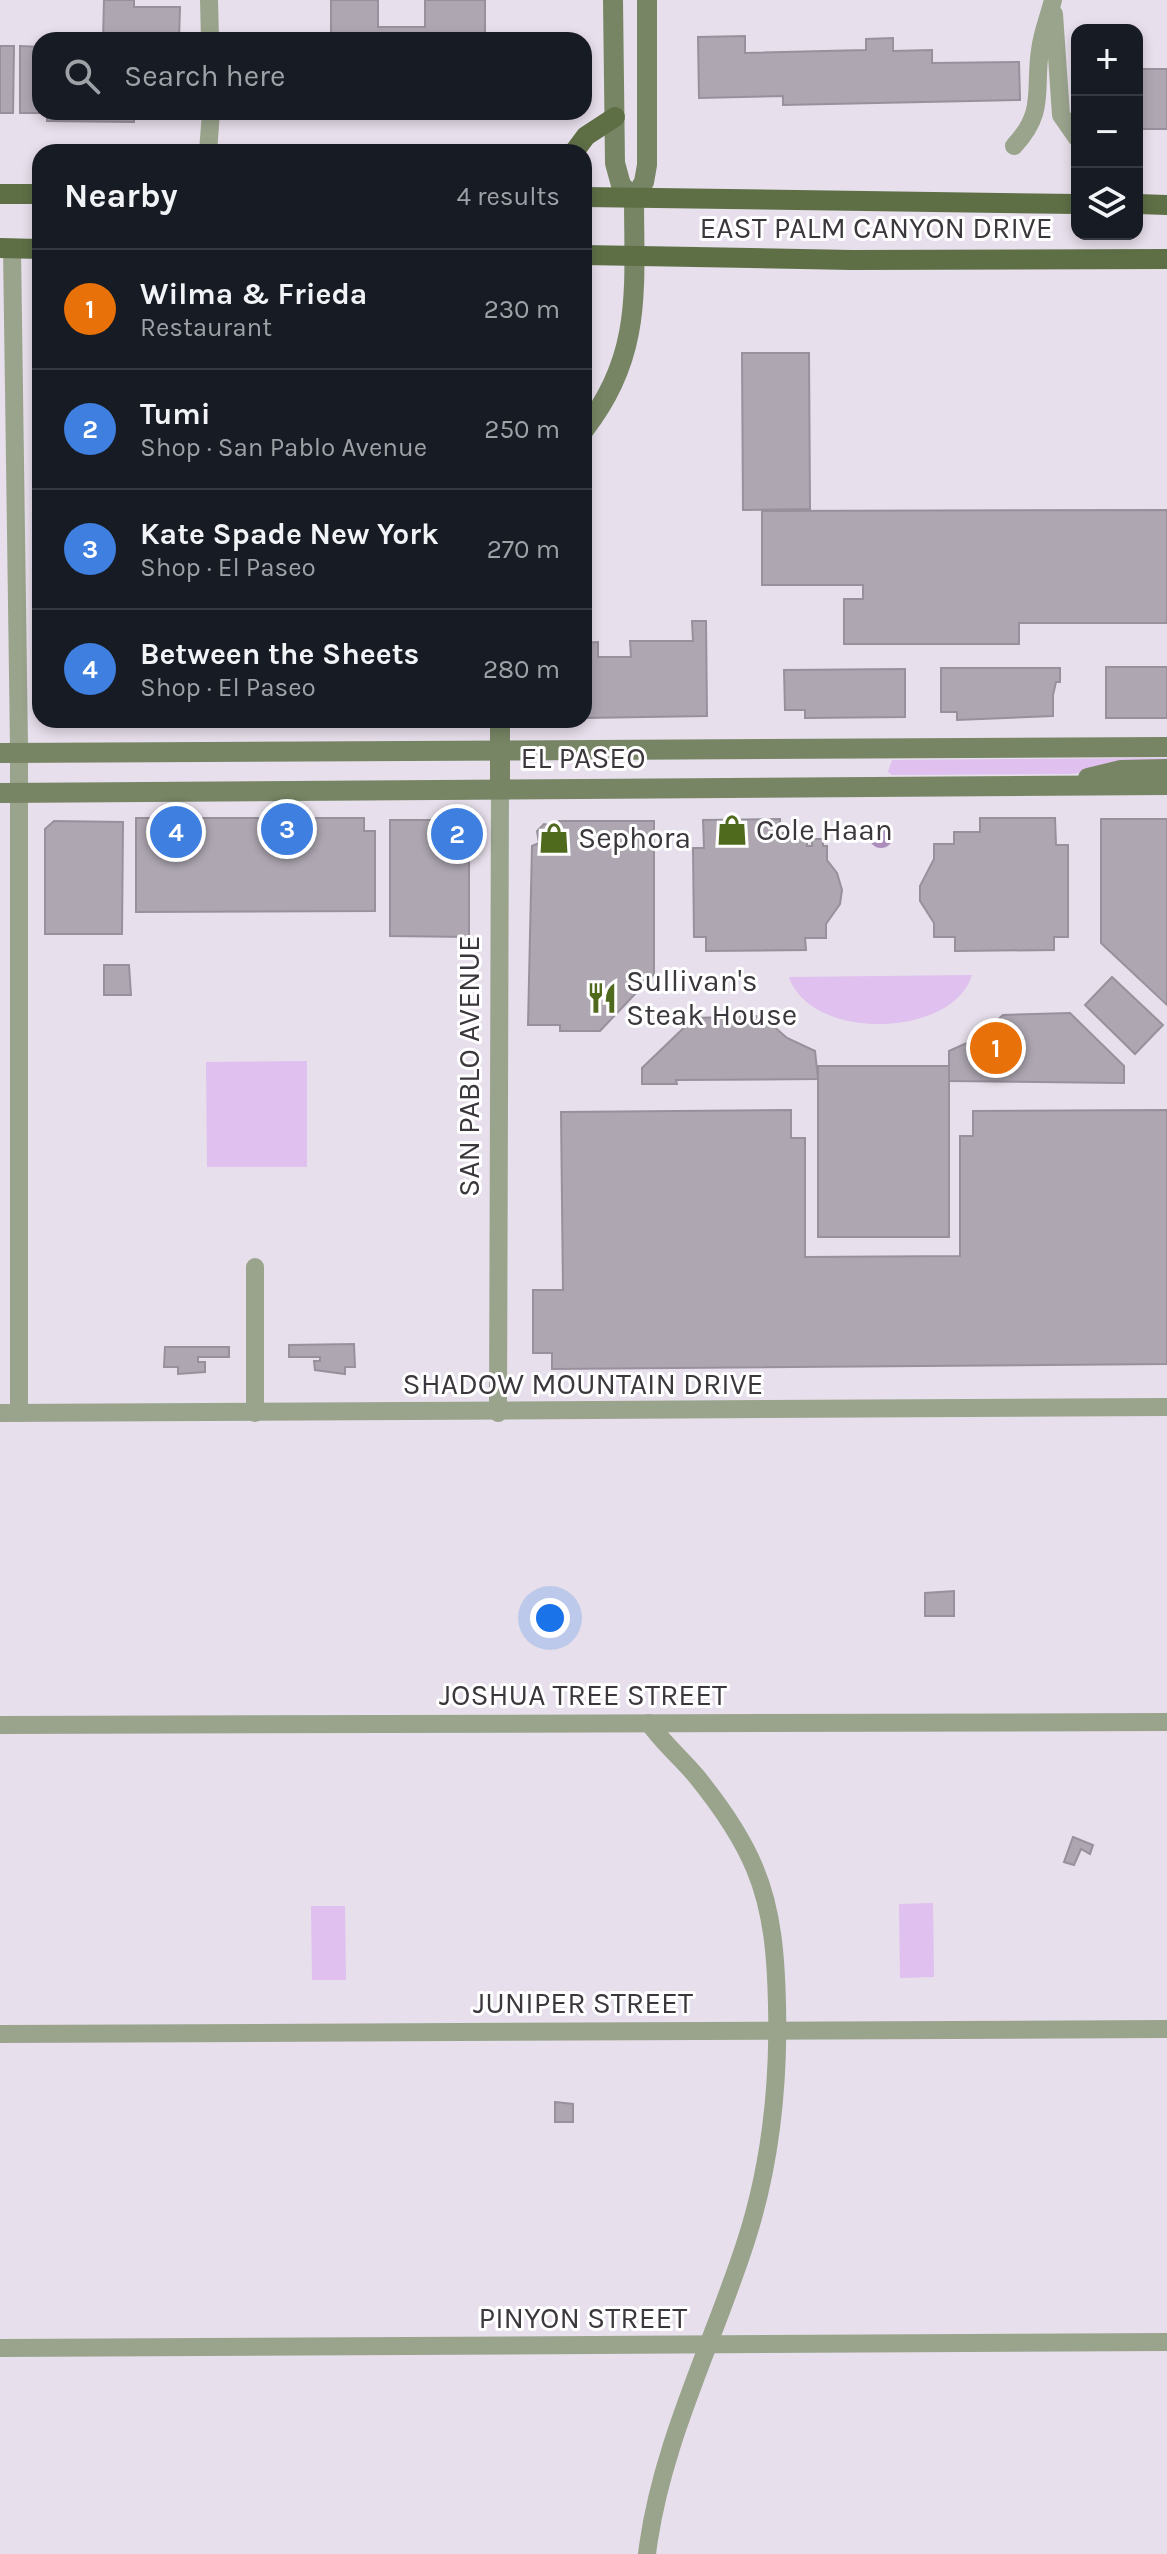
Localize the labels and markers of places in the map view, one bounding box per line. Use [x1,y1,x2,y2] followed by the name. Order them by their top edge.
[261,799,313,859] pin: 3
[150,802,202,862] pin: 4
[431,804,483,864] pin: 2
[756,812,893,848] place label: Cole Haan
[715,813,749,847] shop icon: Cole Haan
[578,820,691,856] place label: Sephora
[537,821,571,855] shop icon: Sephora
[626,963,797,1033] place label: Sullivan's Steak House
[585,981,619,1015] restaurant icon: Sullivan's Steak House
[970,1018,1022,1078] pin: 1

